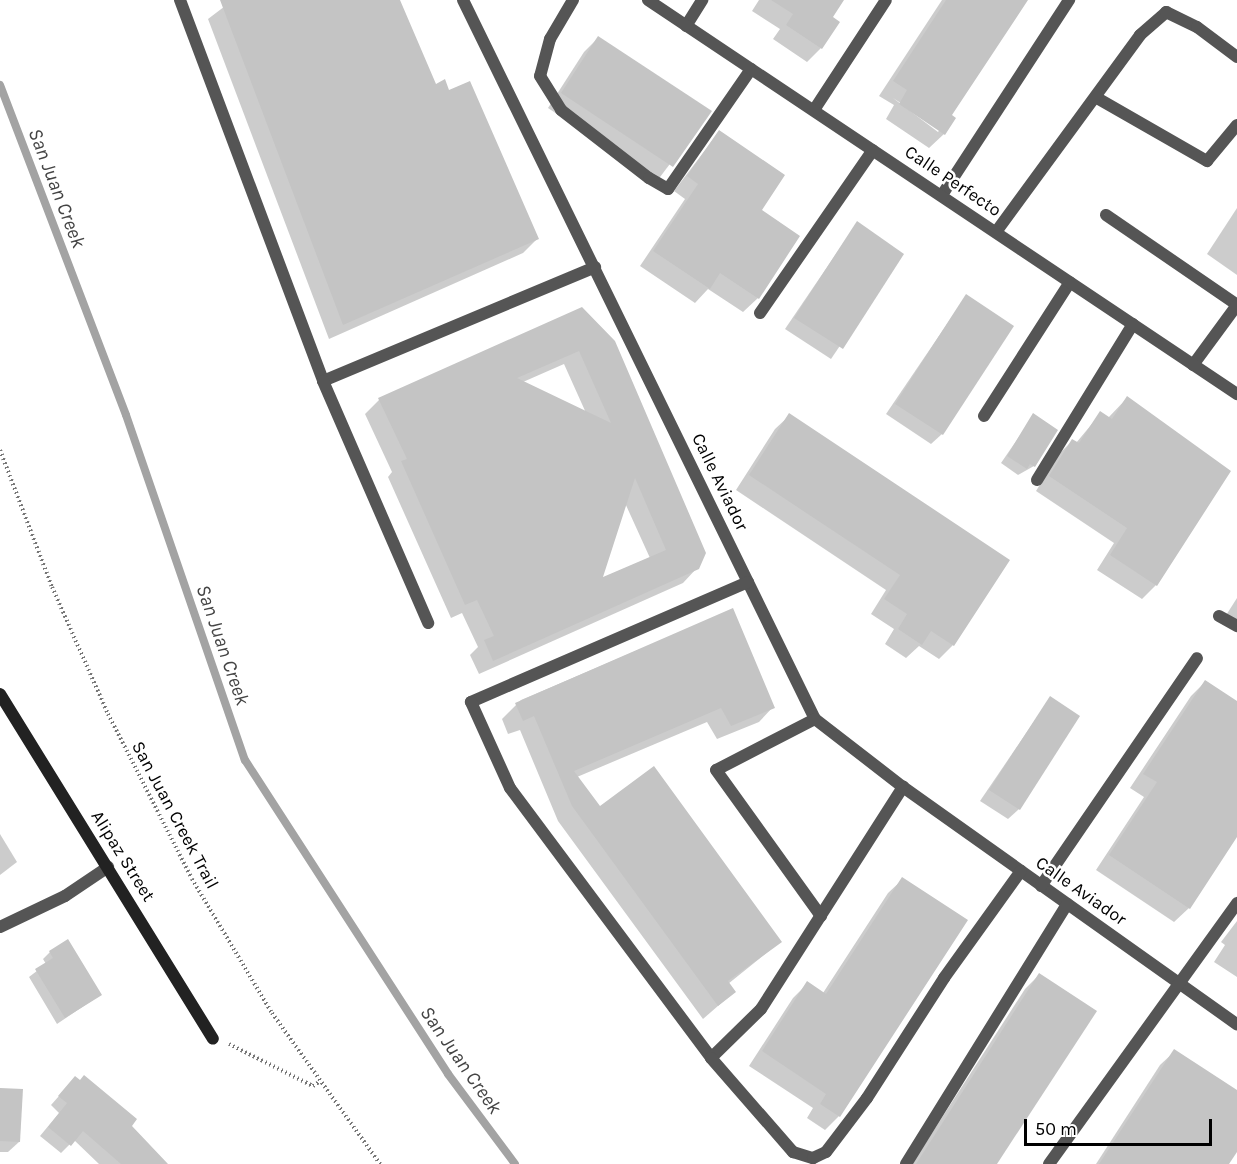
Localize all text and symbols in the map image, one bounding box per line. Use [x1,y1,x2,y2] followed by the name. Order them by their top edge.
[23,125,91,251] water label: San Juan Creek
[901,141,1005,221] street label: Calle Perfecto
[687,430,753,534] street label: Calle Aviador
[191,581,255,709] water label: San Juan Creek
[127,737,223,893] street label: San Juan Creek Trail
[86,806,160,906] street label: Alipaz Street
[1031,852,1131,930] street label: Calle Aviador
[415,1001,507,1119] water label: San Juan Creek
[1027,1107,1214,1145] scale bar
[1035,1118,1077,1140] text: 50 m

